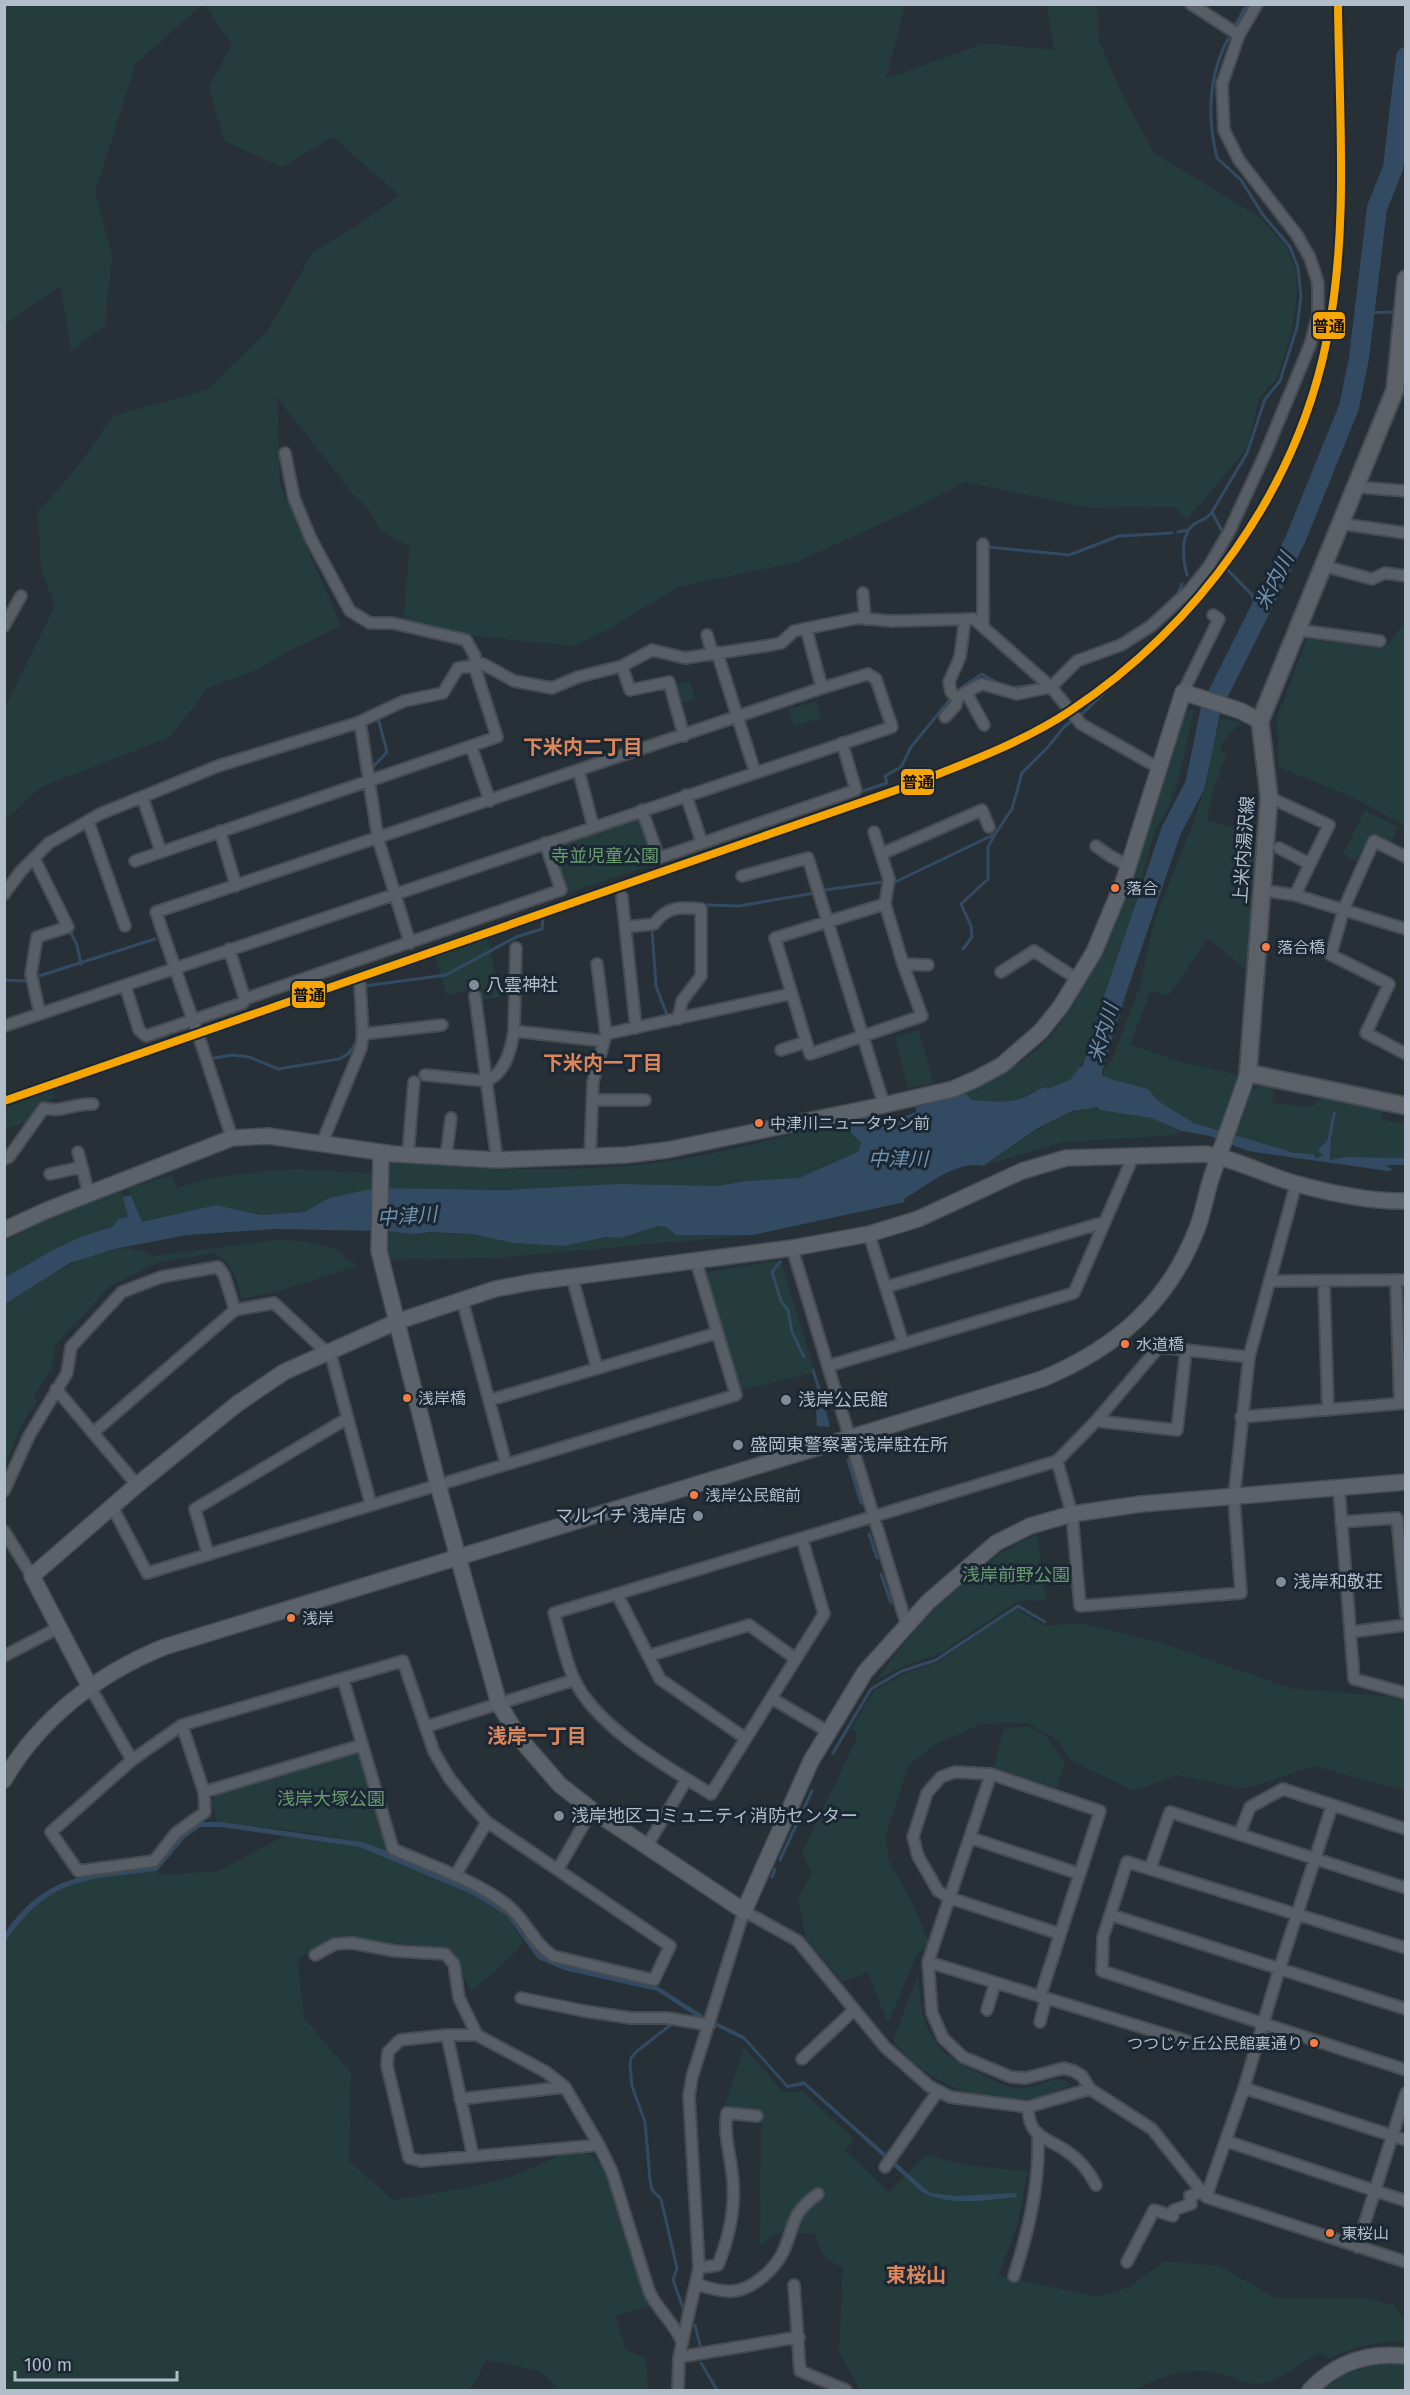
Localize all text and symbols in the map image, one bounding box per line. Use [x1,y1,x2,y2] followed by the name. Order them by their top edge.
[1312,311,1346,340] line badge: 普通
[1313,317,1345,336] text: 普通
[1250,547,1299,613] water label: 米内川
[523,735,643,759] district label: 下米内二丁目
[900,768,935,796] line badge: 普通
[902,773,934,792] text: 普通
[1229,795,1259,905] street label: 上米内湯沢線
[551,845,659,867] park label: 寺並児童公園
[1126,879,1158,898] place label: 落合
[1109,882,1121,894] marker: 落合
[1277,938,1325,957] place label: 落合橋
[1260,941,1272,953] marker: 落合橋
[486,974,558,996] place label: 八雲神社
[467,978,481,992] marker: 八雲神社
[291,980,326,1009] line badge: 普通
[293,986,325,1005] text: 普通
[1083,999,1124,1065] water label: 米内川
[543,1051,663,1075] district label: 下米内一丁目
[770,1114,930,1133] place label: 中津川ニュータウン前
[753,1117,765,1129] marker: 中津川ニュータウン前
[868,1147,930,1171] water label: 中津川
[376,1202,440,1230] water label: 中津川
[1136,1335,1184,1354] place label: 水道橋
[1119,1338,1131,1350] marker: 水道橋
[418,1389,466,1408] place label: 浅岸橋
[798,1389,888,1411] place label: 浅岸公民館
[401,1392,413,1404] marker: 浅岸橋
[779,1393,793,1407] marker: 浅岸公民館
[750,1434,948,1456] place label: 盛岡東警察署浅岸駐在所
[731,1438,745,1452] marker: 盛岡東警察署浅岸駐在所
[705,1486,801,1505] place label: 浅岸公民館前
[688,1489,700,1501] marker: 浅岸公民館前
[555,1505,686,1527] place label: マルイチ 浅岸店
[691,1509,705,1523] marker: マルイチ 浅岸店
[962,1564,1070,1586] park label: 浅岸前野公園
[1293,1571,1383,1593] place label: 浅岸和敬荘
[1274,1575,1288,1589] marker: 浅岸和敬荘
[302,1609,334,1628] place label: 浅岸
[285,1612,297,1624] marker: 浅岸
[487,1724,587,1748] district label: 浅岸一丁目
[277,1788,385,1810] park label: 浅岸大塚公園
[571,1805,858,1827] place label: 浅岸地区コミュニティ消防センター
[552,1809,566,1823] marker: 浅岸地区コミュニティ消防センター
[1127,2034,1303,2053] place label: つつじヶ丘公民館裏通り
[1308,2037,1320,2049] marker: つつじヶ丘公民館裏通り
[1341,2224,1389,2243] place label: 東桜山
[1324,2227,1336,2239] marker: 東桜山
[886,2263,946,2287] district label: 東桜山
[15,2344,177,2382] scale bar
[24,2354,72,2376] text: 100 m

